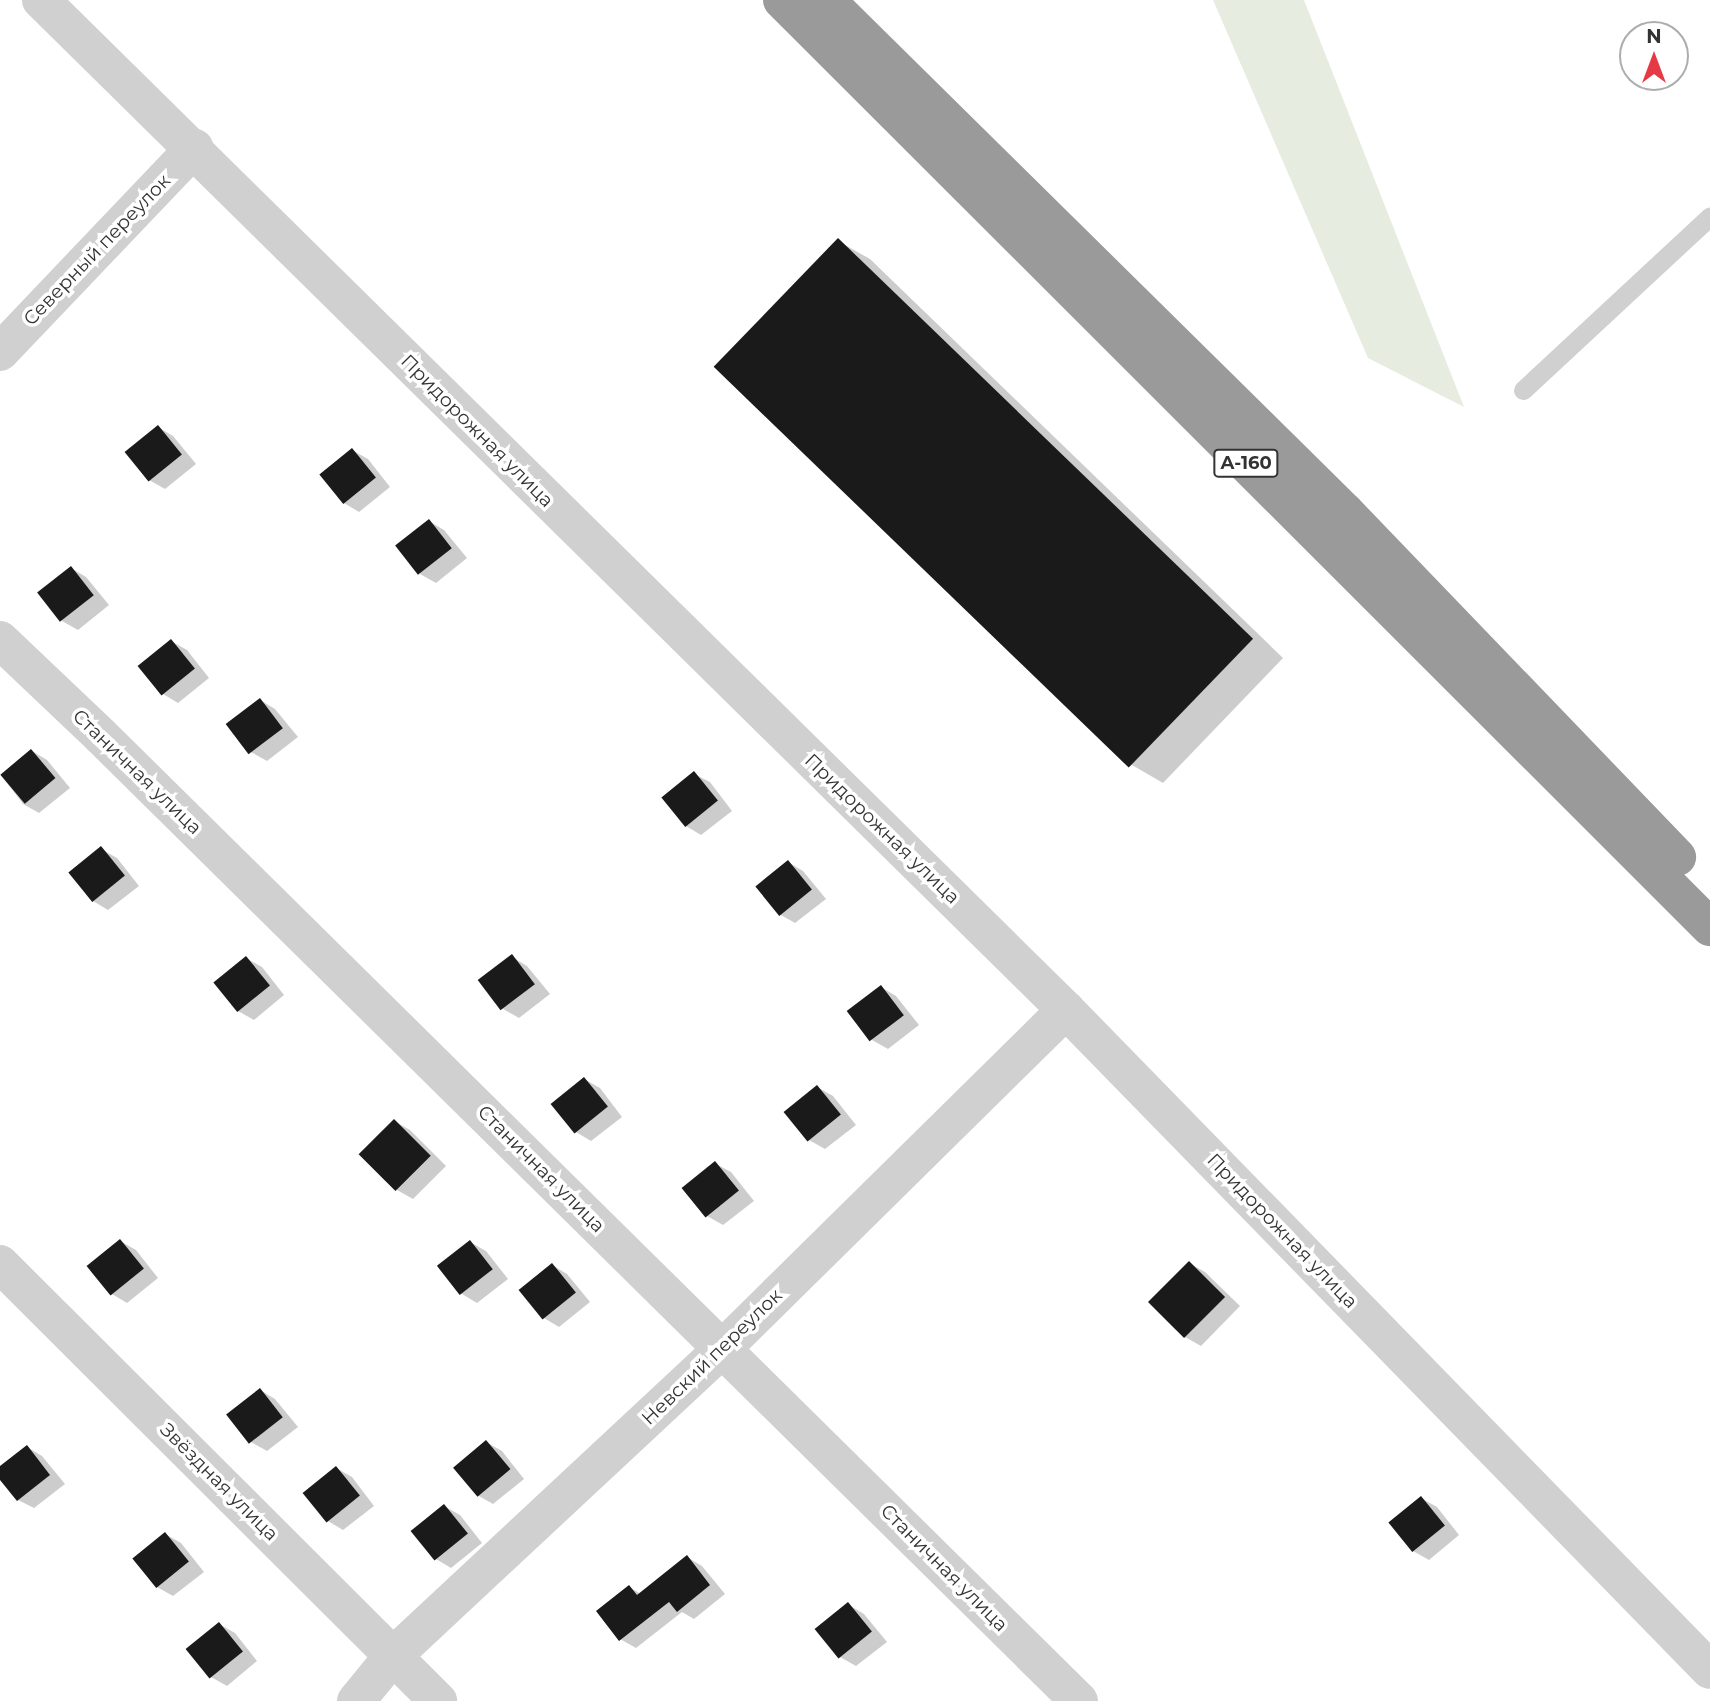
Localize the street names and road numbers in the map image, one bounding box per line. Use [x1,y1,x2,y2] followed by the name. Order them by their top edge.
[19,170,175,330] street label: Северный переулок
[396,350,558,512] street label: Придорожная улица
[1213,448,1279,477] road number: А-160
[68,705,206,839] street label: Станичная улица
[800,749,964,909] street label: Придорожная улица
[473,1101,609,1237] street label: Станичная улица
[1202,1149,1362,1313] street label: Придорожная улица
[637,1284,787,1430] street label: Невский переулок
[155,1418,283,1546] street label: Звёздная улица
[876,1500,1012,1636] street label: Станичная улица

